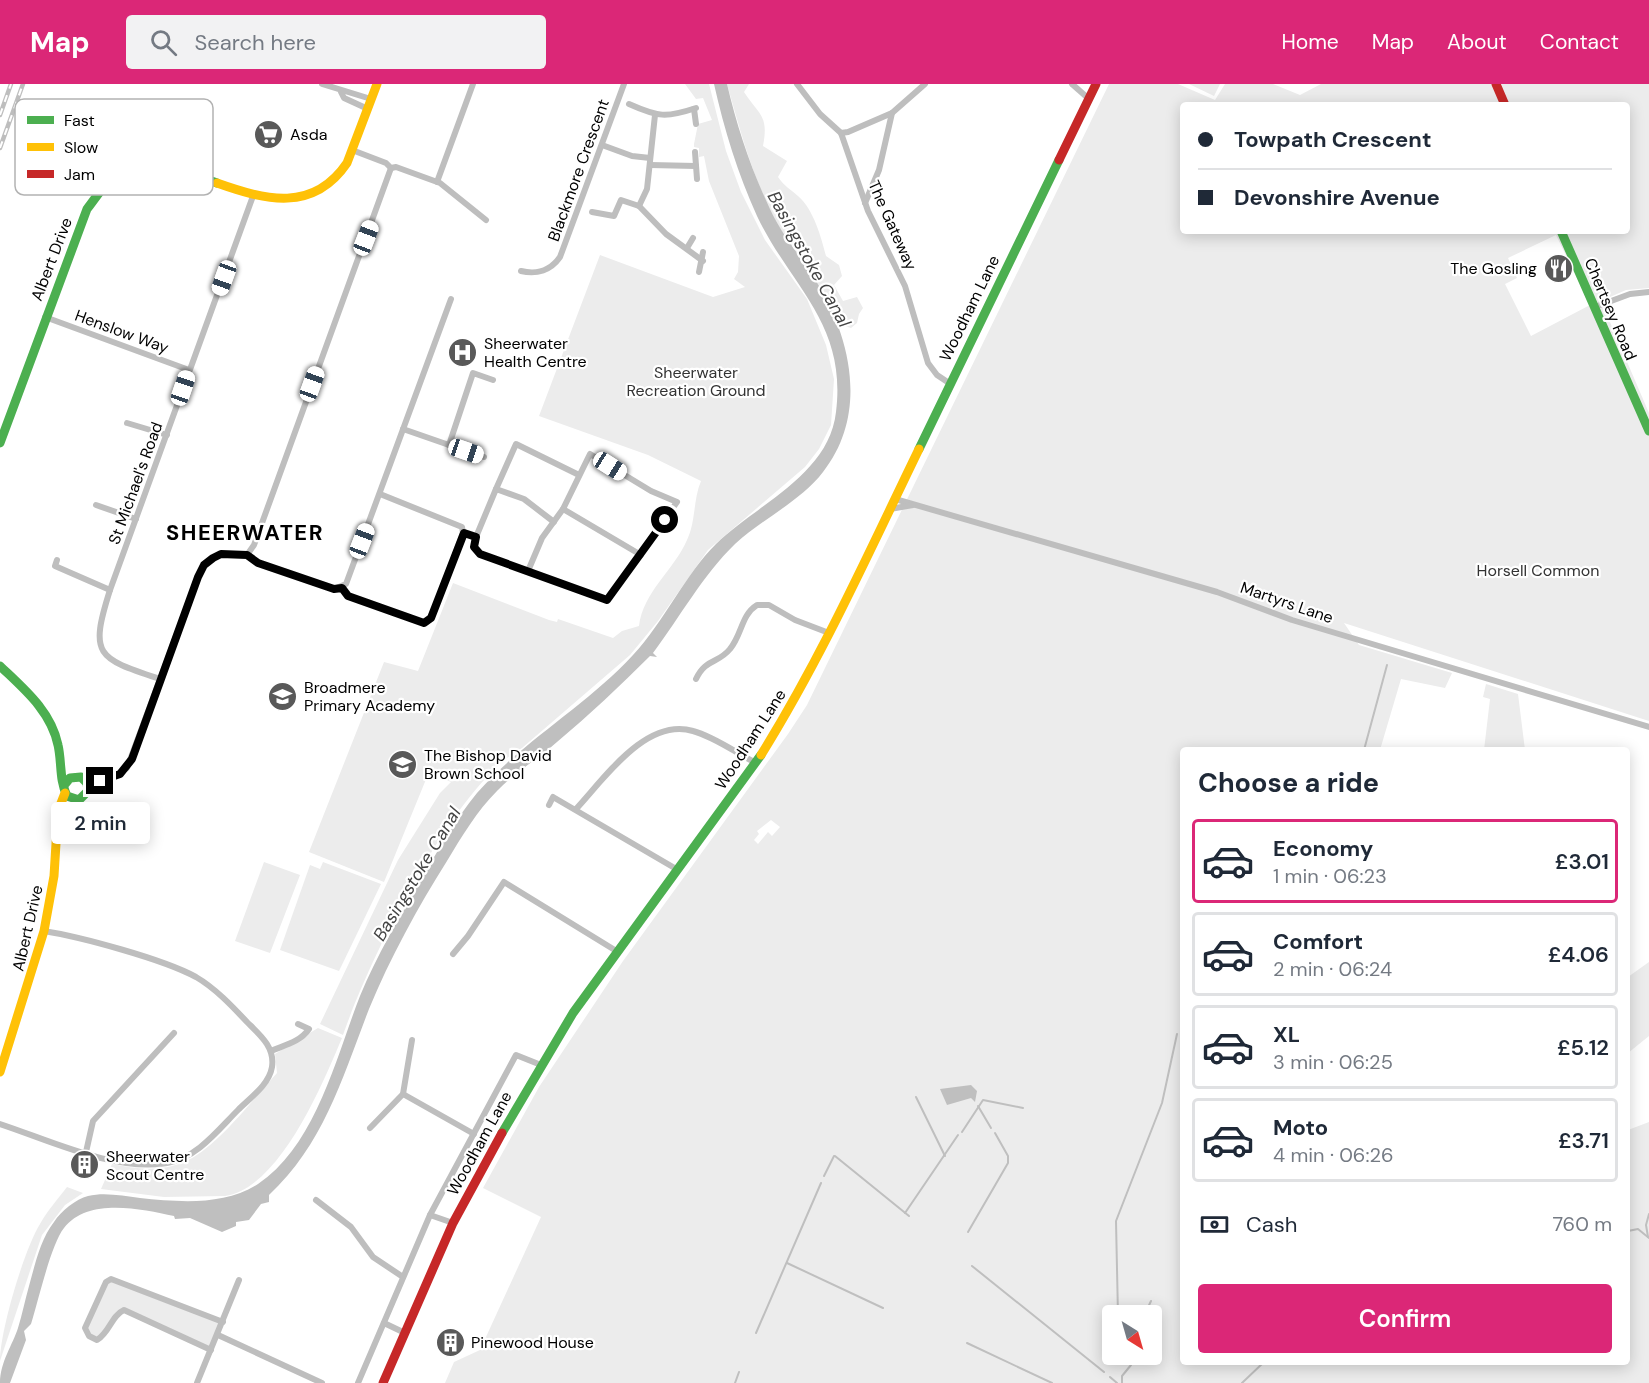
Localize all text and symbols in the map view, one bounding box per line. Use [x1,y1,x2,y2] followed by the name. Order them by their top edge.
[126,15,546,69] search box
[30,24,90,61] text: Map
[147,26,180,59] icon: search
[195,28,316,57] text: Search here
[1281,28,1339,56] text: Home
[1372,28,1414,56] text: Map
[1447,28,1507,56] text: About
[1540,28,1619,56] text: Contact
[543,96,614,244] street label: Blackmore Crescent
[15,99,213,195] legend
[64,110,95,131] text: Fast
[253,118,285,150] supermarket icon: Asda
[290,124,327,145] place label: Asda
[1234,125,1431,154] text: Towpath Crescent
[64,137,98,158] text: Slow
[64,164,95,185] text: Jam
[863,177,922,274] street label: The Gateway
[1234,183,1440,212] text: Devonshire Avenue
[762,187,857,332] water label: Basingstoke Canal
[26,215,77,304] street label: Albert Drive
[351,218,381,258] car
[935,252,1004,365] street label: Woodham Lane
[1542,252,1574,284] restaurant icon: The Gosling
[1580,255,1642,364] street label: Chertsey Road
[209,258,239,298] car
[1450,258,1537,279] place label: The Gosling
[72,305,172,358] street label: Henslow Way
[484,333,587,372] place label: Sheerwater Health Centre
[447,336,479,368] hospital icon: Sheerwater Health Centre
[626,362,766,401] park label: Sheerwater Recreation Ground
[297,364,327,404] car
[169,368,197,408] car
[104,419,167,547] street label: St Michael's Road
[446,437,486,465] car
[590,449,630,483] car
[651,506,678,533] route start
[166,518,324,547] district label: SHEERWATER
[347,521,377,561] car
[1477,560,1599,581] park label: Horsell Common
[1238,577,1336,628] street label: Martyrs Lane
[304,677,435,716] place label: Broadmere Primary Academy
[267,680,299,712] school or university icon: Broadmere Primary Academy
[710,685,791,793] street label: Woodham Lane
[424,745,552,784] place label: The Bishop David Brown School
[387,748,419,780] school or university icon: The Bishop David Brown School
[1198,765,1379,800] text: Choose a ride
[86,767,113,794] route end
[51,802,150,844] callout: 2 min
[368,802,467,945] water label: Basingstoke Canal
[74,810,127,836] text: 2 min
[1201,834,1255,888] icon: car
[1273,834,1373,863] text: Economy
[1555,847,1609,876] text: £3.01
[1273,863,1387,889] text: 1 min · 06:23
[7,883,48,973] street label: Albert Drive
[1201,927,1255,981] icon: car
[1273,927,1363,956] text: Comfort
[1548,940,1609,969] text: £4.06
[1273,956,1392,982] text: 2 min · 06:24
[1201,1020,1255,1074] icon: car
[1273,1020,1300,1049] text: XL
[1557,1033,1609,1062] text: £5.12
[1273,1049,1393,1075] text: 3 min · 06:25
[442,1088,517,1199] street label: Woodham Lane
[1201,1113,1255,1167] icon: car
[1273,1113,1328,1142] text: Moto
[1558,1126,1609,1155] text: £3.71
[1273,1142,1394,1168] text: 4 min · 06:26
[106,1146,204,1185] place label: Sheerwater Scout Centre
[69,1149,101,1181] building icon: Sheerwater Scout Centre
[1198,1208,1231,1241] icon: cash
[1246,1210,1297,1239] text: Cash
[1552,1211,1612,1237] text: 760 m
[1198,1284,1612,1353] button: Confirm
[1102,1305,1162,1365] north arrow
[1102,1305,1162,1365] map controls
[434,1326,466,1358] building icon: Pinewood House
[471,1332,594,1353] place label: Pinewood House

